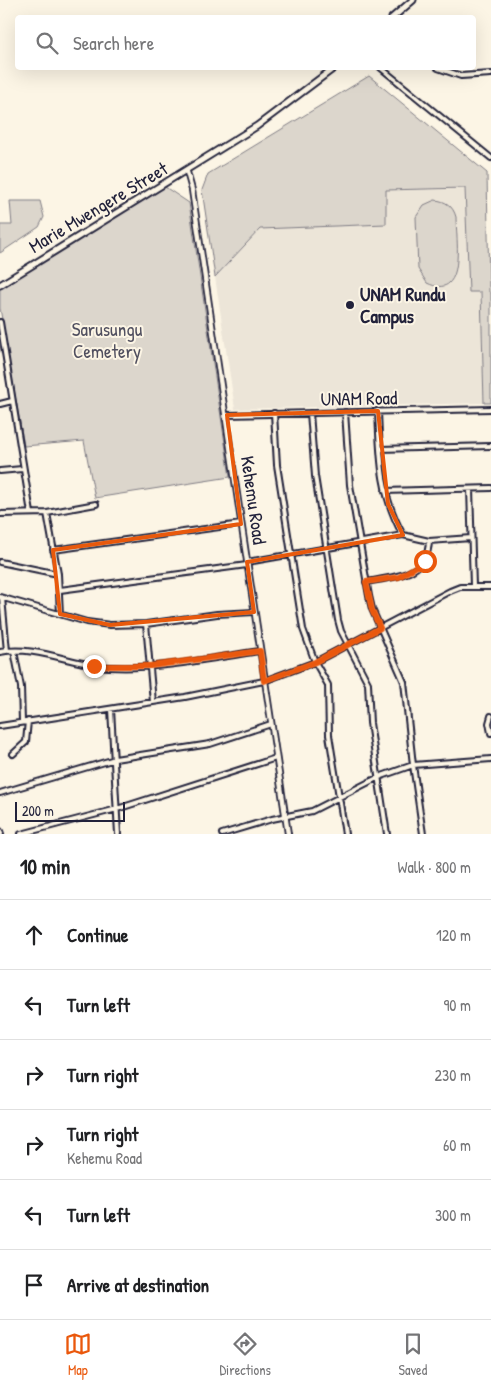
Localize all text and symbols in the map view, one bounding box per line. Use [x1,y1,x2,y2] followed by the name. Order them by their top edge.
[15,15,476,70] search box
[33,29,61,57] icon: search
[73,30,154,56] text: Search here
[24,155,173,259] street label: Marie Mwengere Street
[360,281,446,330] place label: UNAM Rundu Campus
[344,299,356,311] marker: UNAM Rundu Campus
[72,316,143,364] park label: Sarusungu Cemetery
[320,384,398,412] street label: UNAM Road
[235,454,273,546] street label: Kehemu Road
[414,550,437,573] route start
[83,655,106,678] route end
[15,799,125,822] scale bar
[22,801,54,820] text: 200 m
[20,852,70,881] text: 10 min
[398,856,471,878] text: Walk · 800 m
[20,921,48,949] icon: ahead
[67,922,128,948] text: Continue
[436,924,471,946] text: 120 m
[20,991,48,1019] icon: left
[67,992,130,1018] text: Turn left
[443,994,471,1016] text: 90 m
[20,1061,48,1089] icon: right
[67,1062,138,1088] text: Turn right
[435,1064,471,1086] text: 230 m
[67,1121,138,1147] text: Turn right
[20,1131,48,1159] icon: right
[443,1134,471,1156] text: 60 m
[67,1147,142,1169] text: Kehemu Road
[20,1201,48,1229] icon: left
[67,1202,130,1228] text: Turn left
[435,1204,471,1226] text: 300 m
[20,1271,48,1299] icon: arrive
[67,1272,209,1298] text: Arrive at destination
[64,1330,92,1379] tab: Map
[219,1330,271,1379] tab: Directions
[399,1330,427,1379] tab: Saved

